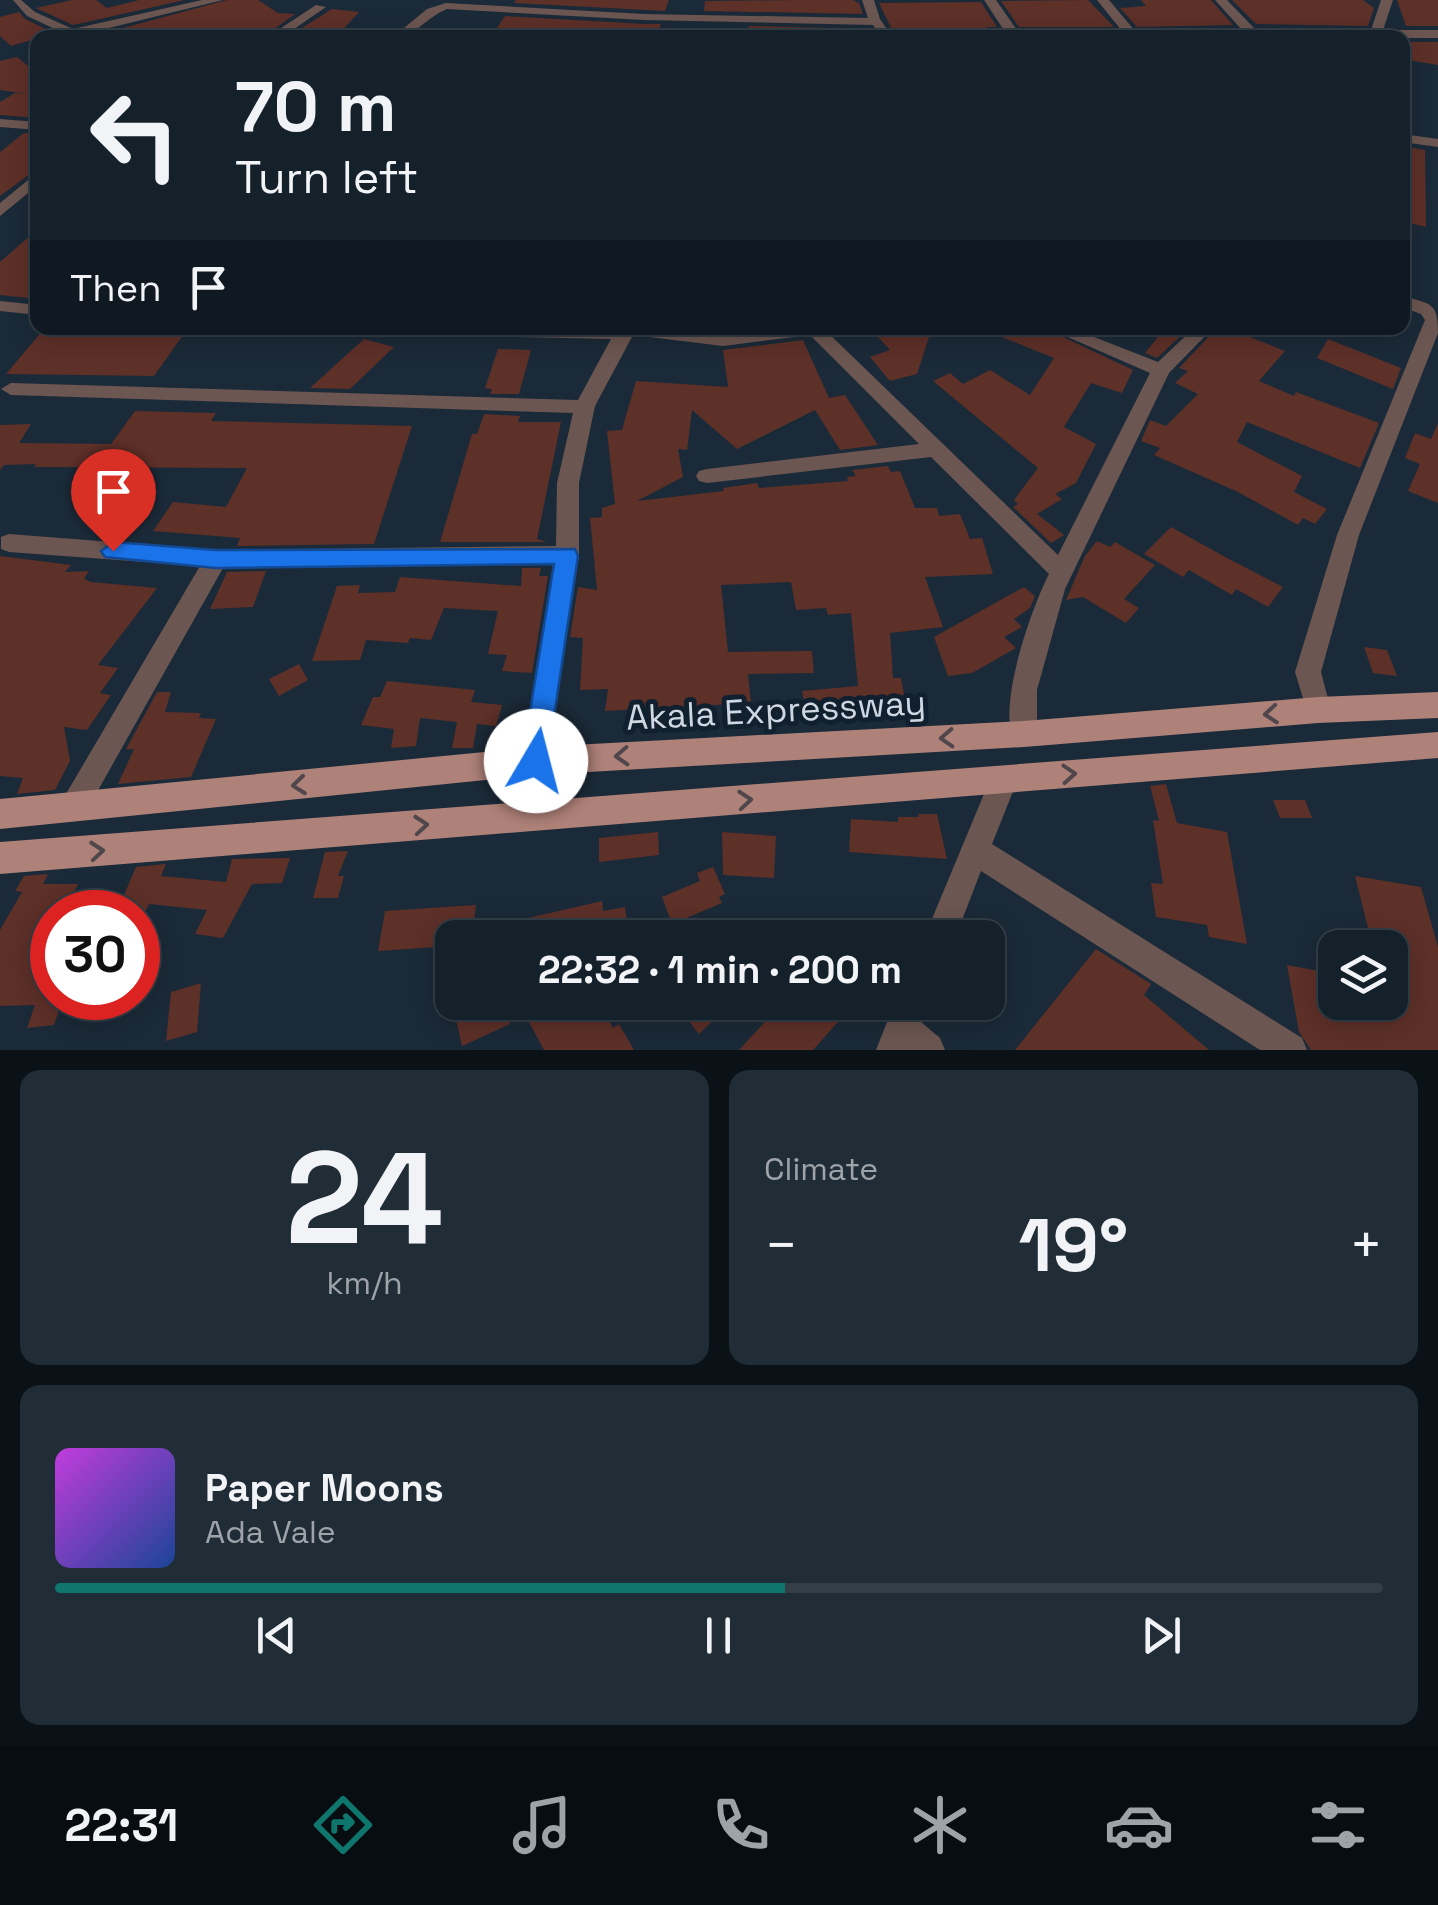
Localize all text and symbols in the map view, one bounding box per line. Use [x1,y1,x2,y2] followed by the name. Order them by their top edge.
[235,62,396,151] text: 70 m
[70,70,200,200] icon: left
[235,149,418,206] text: Turn left
[181,260,236,315] icon: arrive
[70,264,161,312] text: Then
[71,449,156,552] pin
[86,464,141,519] icon: arrive
[625,680,927,740] street label: Akala Expressway
[1262,703,1278,725] one-way arrow
[484,709,588,813] position arrow
[938,727,954,748] one-way arrow
[614,745,630,766] one-way arrow
[1062,764,1078,785] one-way arrow
[290,774,306,796] one-way arrow
[738,789,754,811] one-way arrow
[414,815,430,836] one-way arrow
[90,840,106,862] one-way arrow
[30,890,160,1020] speed limit sign: 30
[1318,930,1408,1020] map controls
[1318,930,1408,1020] button: layers
[538,946,902,994] text: 22:32 · 1 min · 200 m
[286,1115,443,1281] text: 24
[764,1149,878,1189] text: Climate
[1019,1197,1128,1293] text: 19°
[764,1210,798,1280] text: −
[1349,1210,1383,1280] text: +
[326,1263,403,1303] text: km/h
[205,1464,444,1512] text: Paper Moons
[205,1512,336,1552] text: Ada Vale
[249,1608,304,1663] icon: previous
[691,1608,746,1663] icon: pause
[1134,1608,1189,1663] icon: next
[308,1790,378,1860] icon: directions
[507,1790,577,1860] icon: music
[706,1790,776,1860] icon: phone
[905,1790,975,1860] icon: climate
[1104,1790,1174,1860] icon: car
[1303,1790,1373,1860] icon: filters
[65,1797,178,1854] text: 22:31

